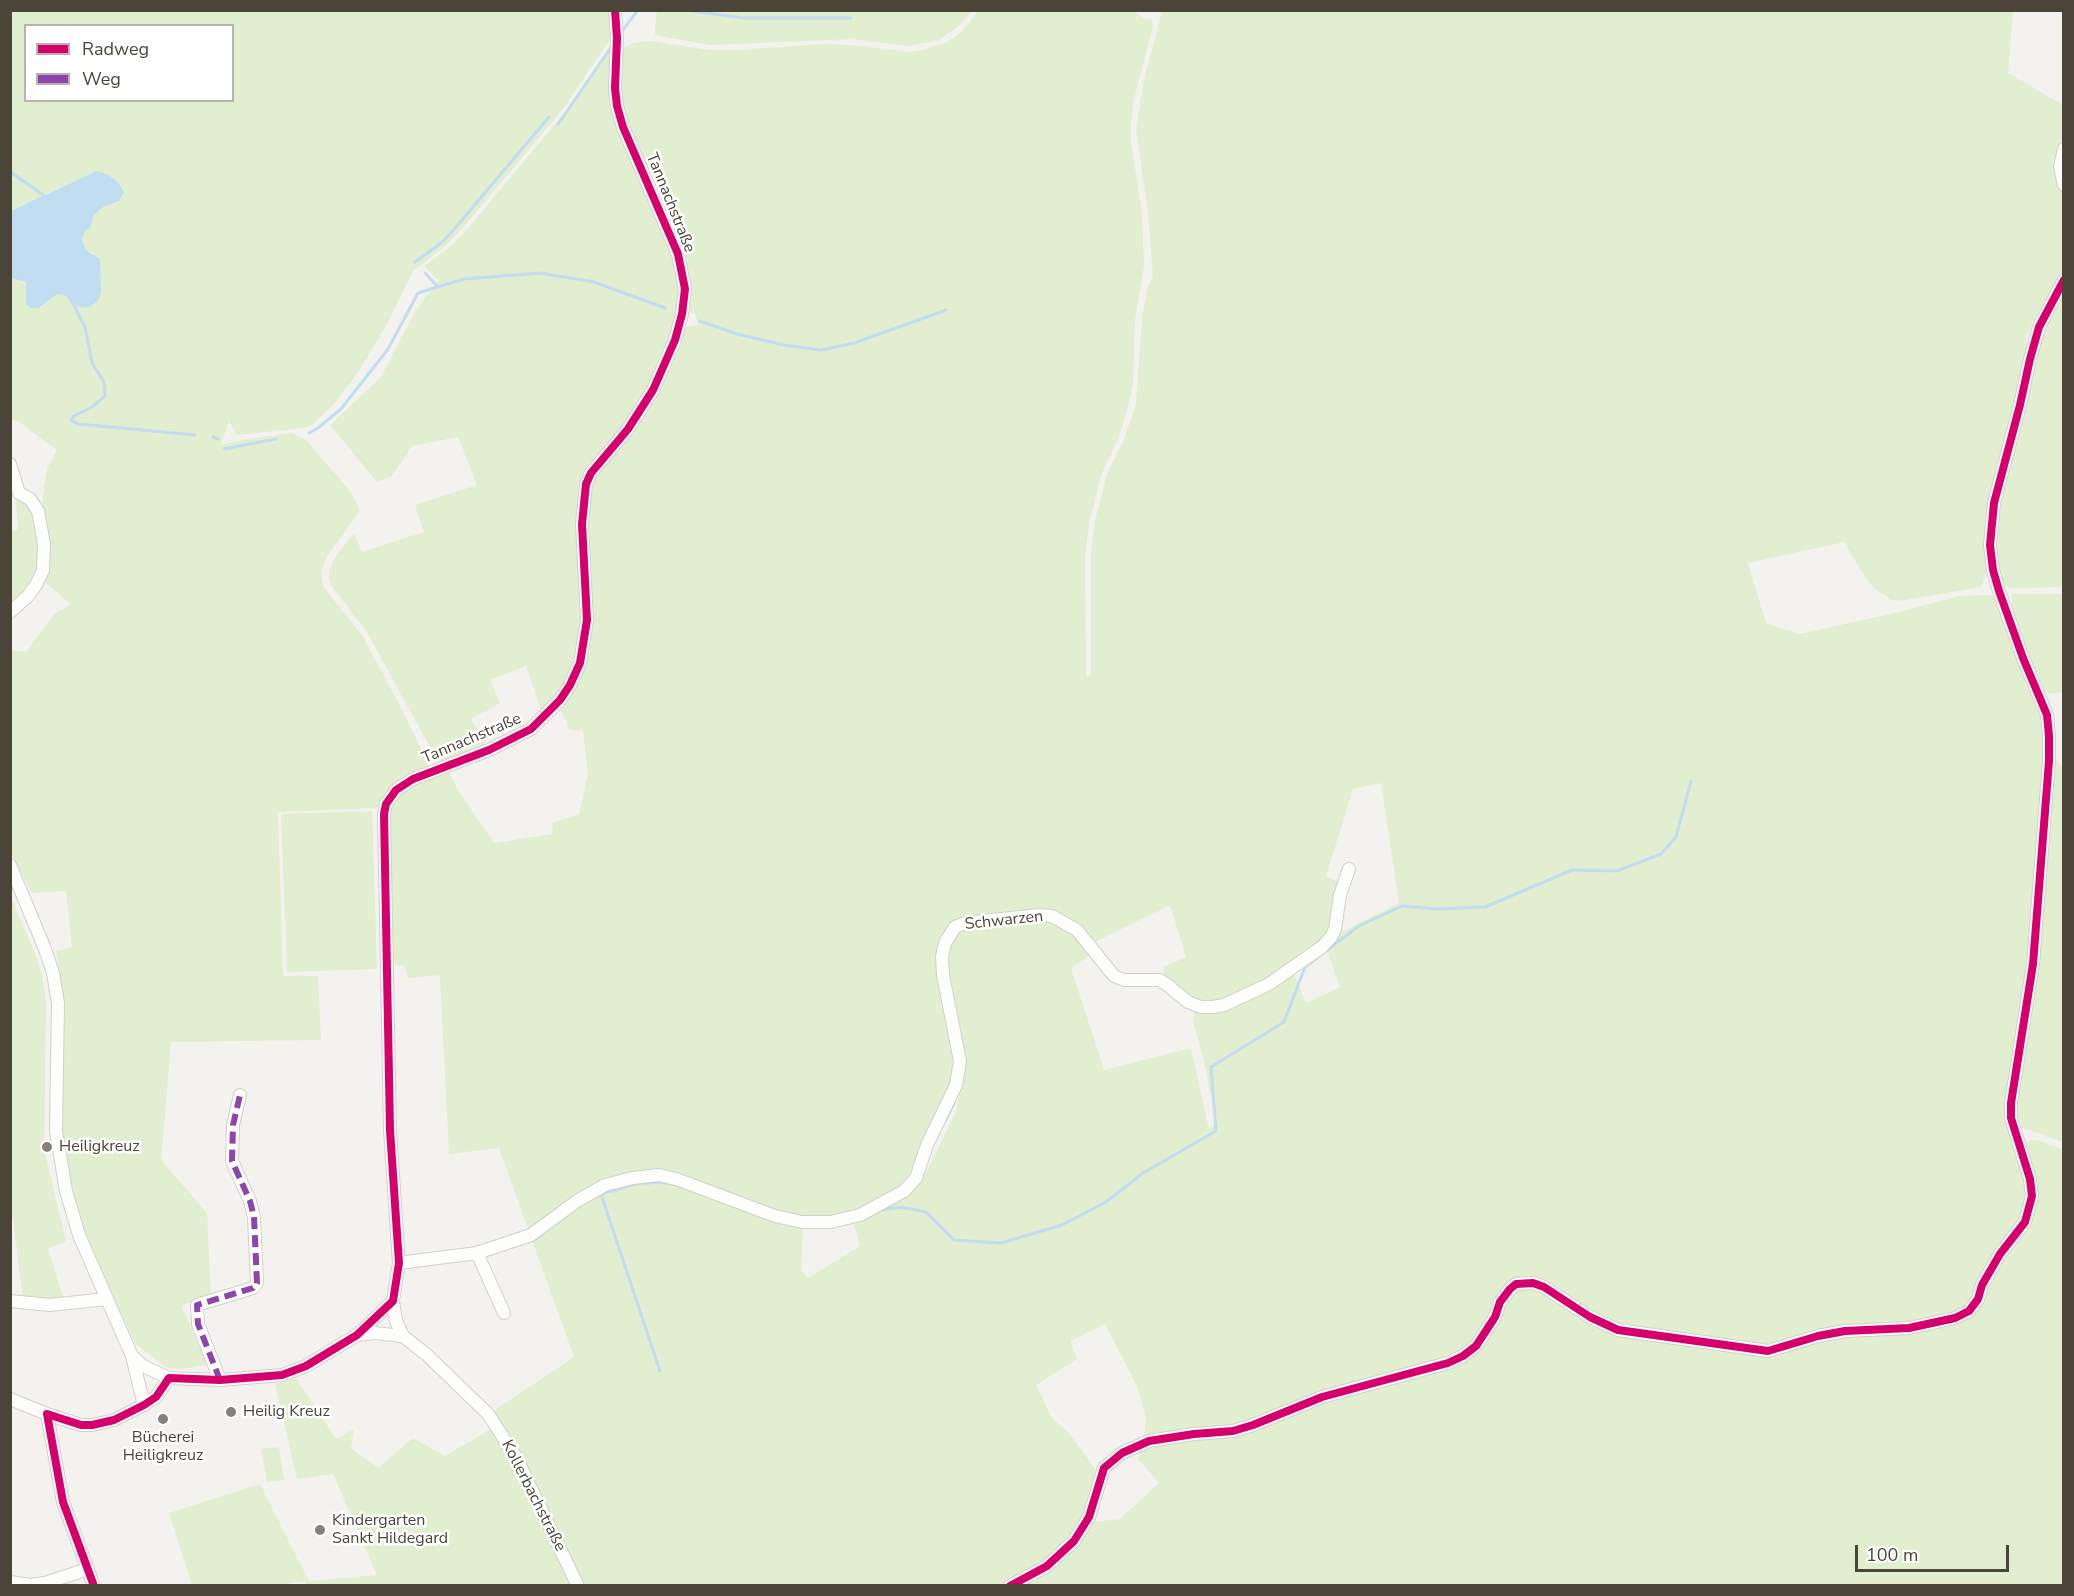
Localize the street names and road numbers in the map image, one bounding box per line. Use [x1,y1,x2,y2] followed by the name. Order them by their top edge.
[641,150,699,256] street label: Tannachstraße
[420,710,524,768] street label: Tannachstraße
[964,907,1044,935] street label: Schwarzen
[497,1437,569,1555] street label: Kollerbachstraße

